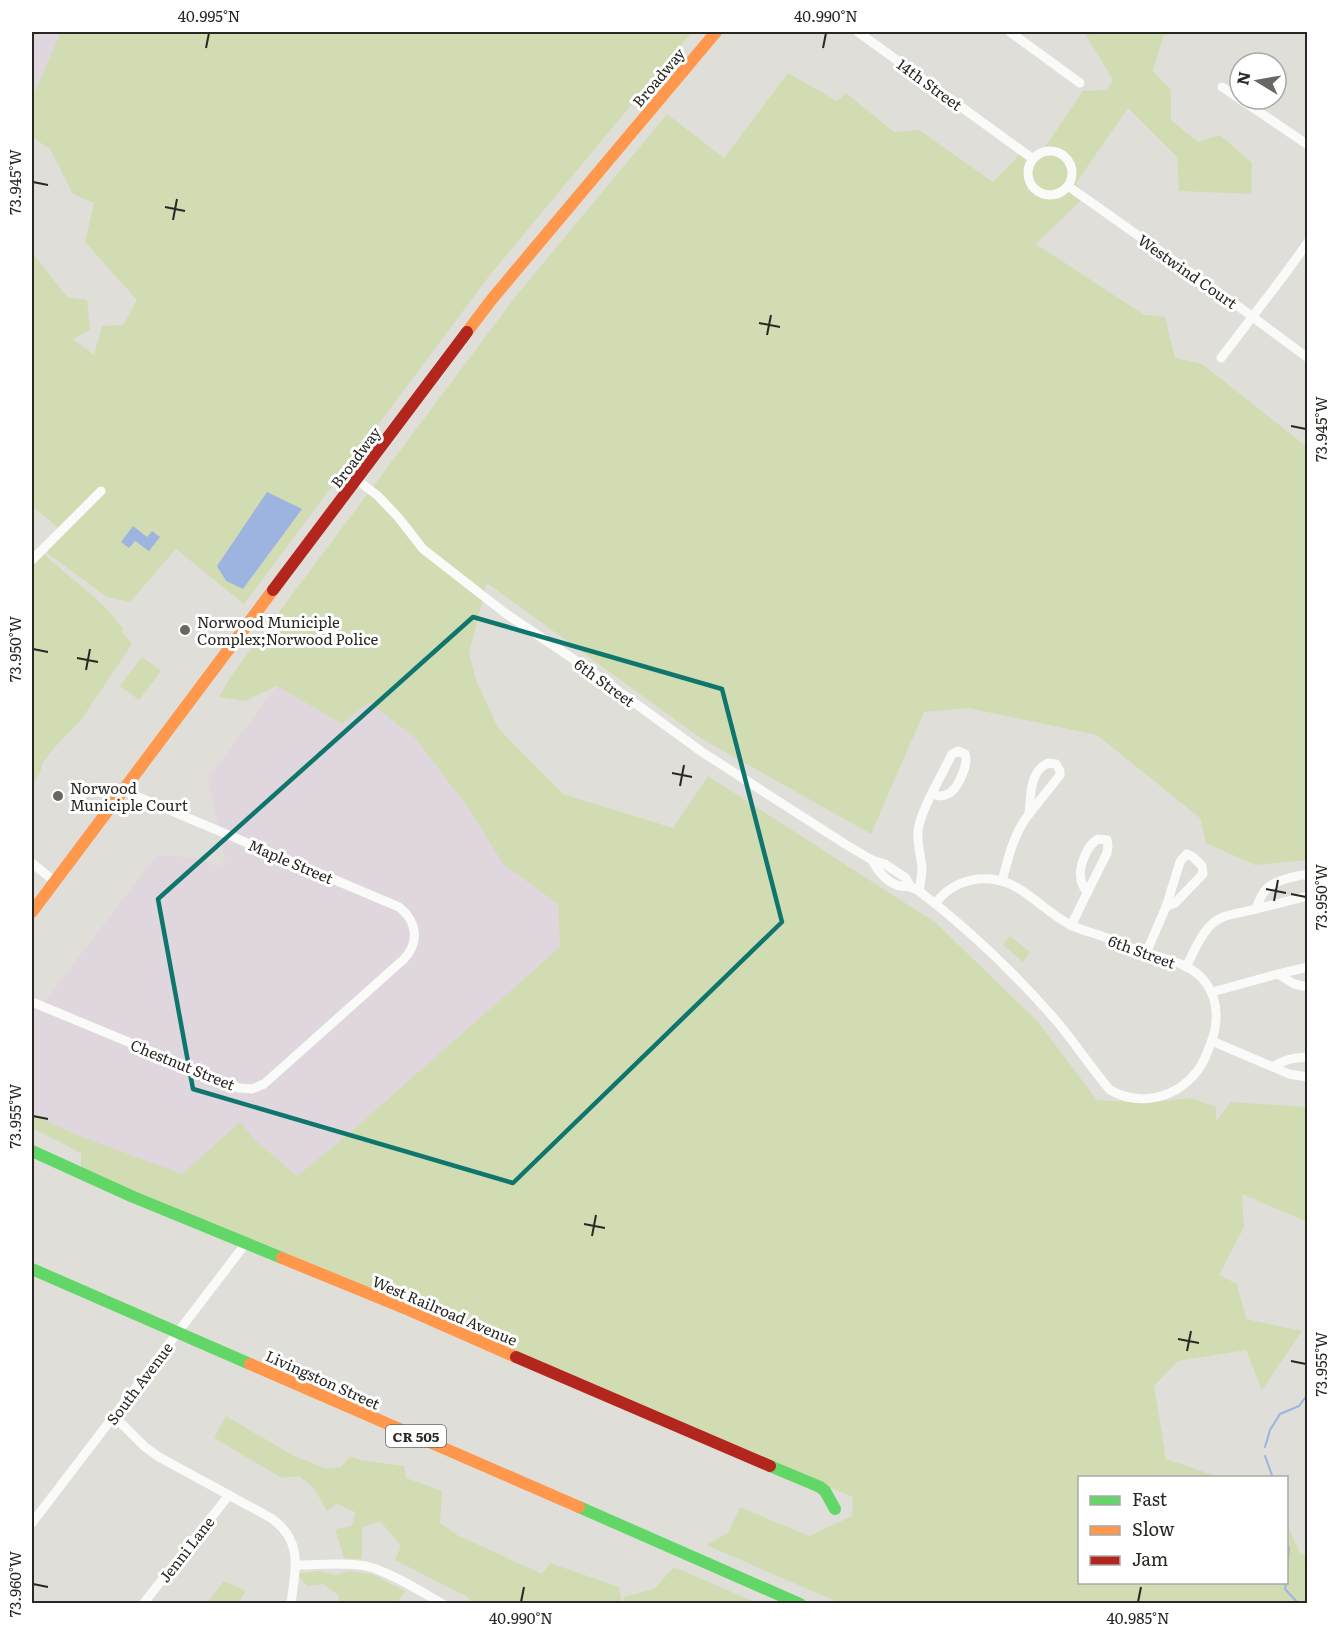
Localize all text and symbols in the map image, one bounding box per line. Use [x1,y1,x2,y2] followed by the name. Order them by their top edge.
[178,4,240,27] text: 40.995°N
[794,4,858,27] text: 40.990°N
[626,42,690,112] street label: Broadway
[1228,51,1288,111] north arrow
[893,52,967,116] street label: 14th Street
[1229,69,1255,87] text: N
[3,149,26,215] text: 73.945°W
[1134,228,1242,314] street label: Westwind Court
[1309,396,1332,462] text: 73.945°W
[324,421,386,492] street label: Broadway
[197,610,379,650] place label: Norwood Municiple Complex;Norwood Police
[3,615,26,682] text: 73.950°W
[178,623,192,637] marker: Norwood Municiple Complex;Norwood Police
[570,652,640,712] street label: 6th Street
[70,776,188,816] place label: Norwood Municiple Court
[51,789,65,803] marker: Norwood Municiple Court
[245,833,337,889] street label: Maple Street
[1309,863,1332,930] text: 73.950°W
[1105,928,1179,974] street label: 6th Street
[127,1033,239,1095] street label: Chestnut Street
[3,1083,26,1148] text: 73.955°W
[369,1269,521,1351] street label: West Railroad Avenue
[1309,1331,1332,1396] text: 73.955°W
[100,1337,178,1429] street label: South Avenue
[262,1343,384,1415] street label: Livingston Street
[386,1425,446,1447] road number: CR 505
[1078,1476,1288,1584] legend
[1132,1485,1168,1512] text: Fast
[153,1511,219,1587] street label: Jenni Lane
[1132,1515,1175,1542] text: Slow
[1132,1545,1168,1572] text: Jam
[3,1550,26,1617] text: 73.960°W
[489,1606,553,1629] text: 40.990°N
[1106,1606,1170,1629] text: 40.985°N

